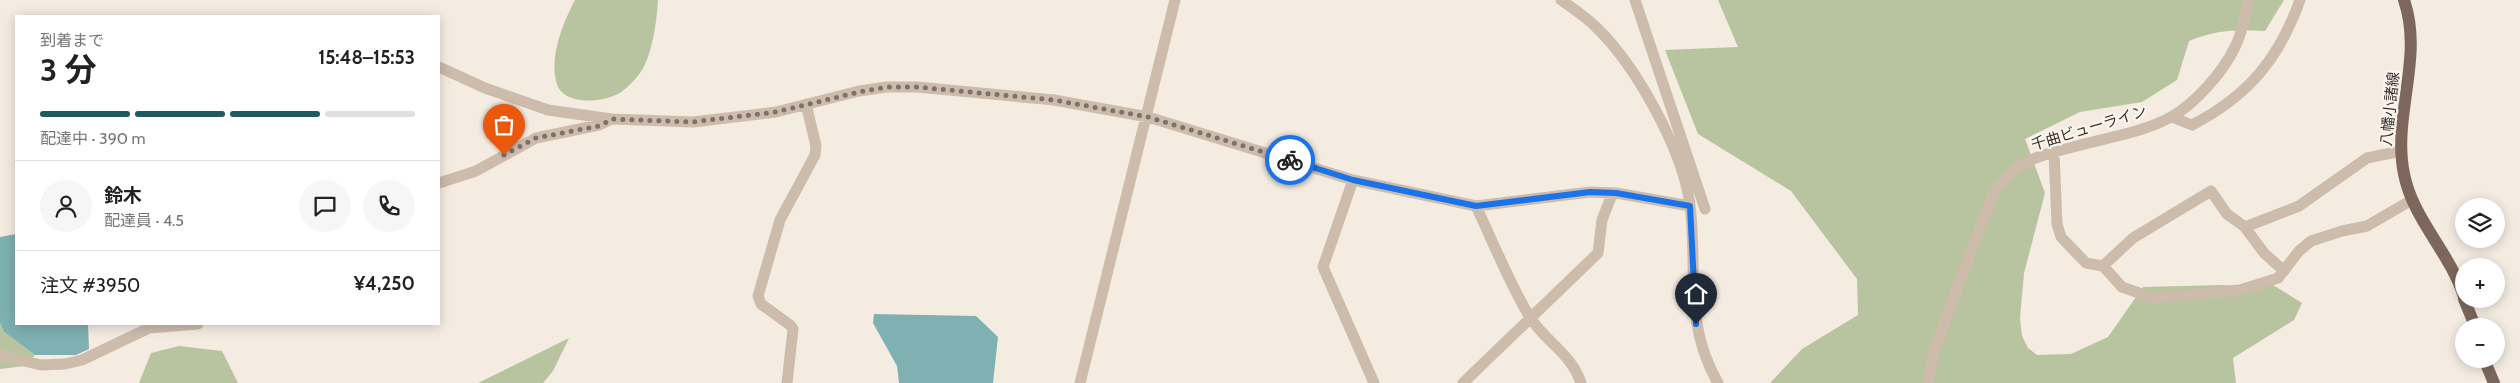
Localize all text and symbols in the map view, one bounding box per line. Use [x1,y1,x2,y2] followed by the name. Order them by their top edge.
[40,31,104,50] text: 到着まで
[318,46,415,69] text: 15:48–15:53
[40,50,96,89] text: 3 分
[2377,71,2403,147] street label: 八幡小諸線
[2029,102,2149,154] street label: 千曲ビューライン
[483,104,525,155] pin
[490,111,518,139] icon: bag
[40,129,146,148] text: 配達中 · 390 m
[1265,135,1315,185] courier
[1276,146,1304,174] icon: bike
[40,180,92,232] button: person
[299,180,351,232] button: chat
[363,180,415,232] button: phone
[104,184,142,207] text: 鈴木
[2455,198,2505,368] map controls
[2455,198,2505,248] button: layers
[104,211,184,230] text: 配達員 · 4.5
[2455,258,2505,308] button: +
[354,272,415,295] text: ¥4,250
[1675,273,1717,324] pin
[40,274,140,297] text: 注文 #3950
[1682,280,1710,308] icon: home
[2455,318,2505,368] button: −

